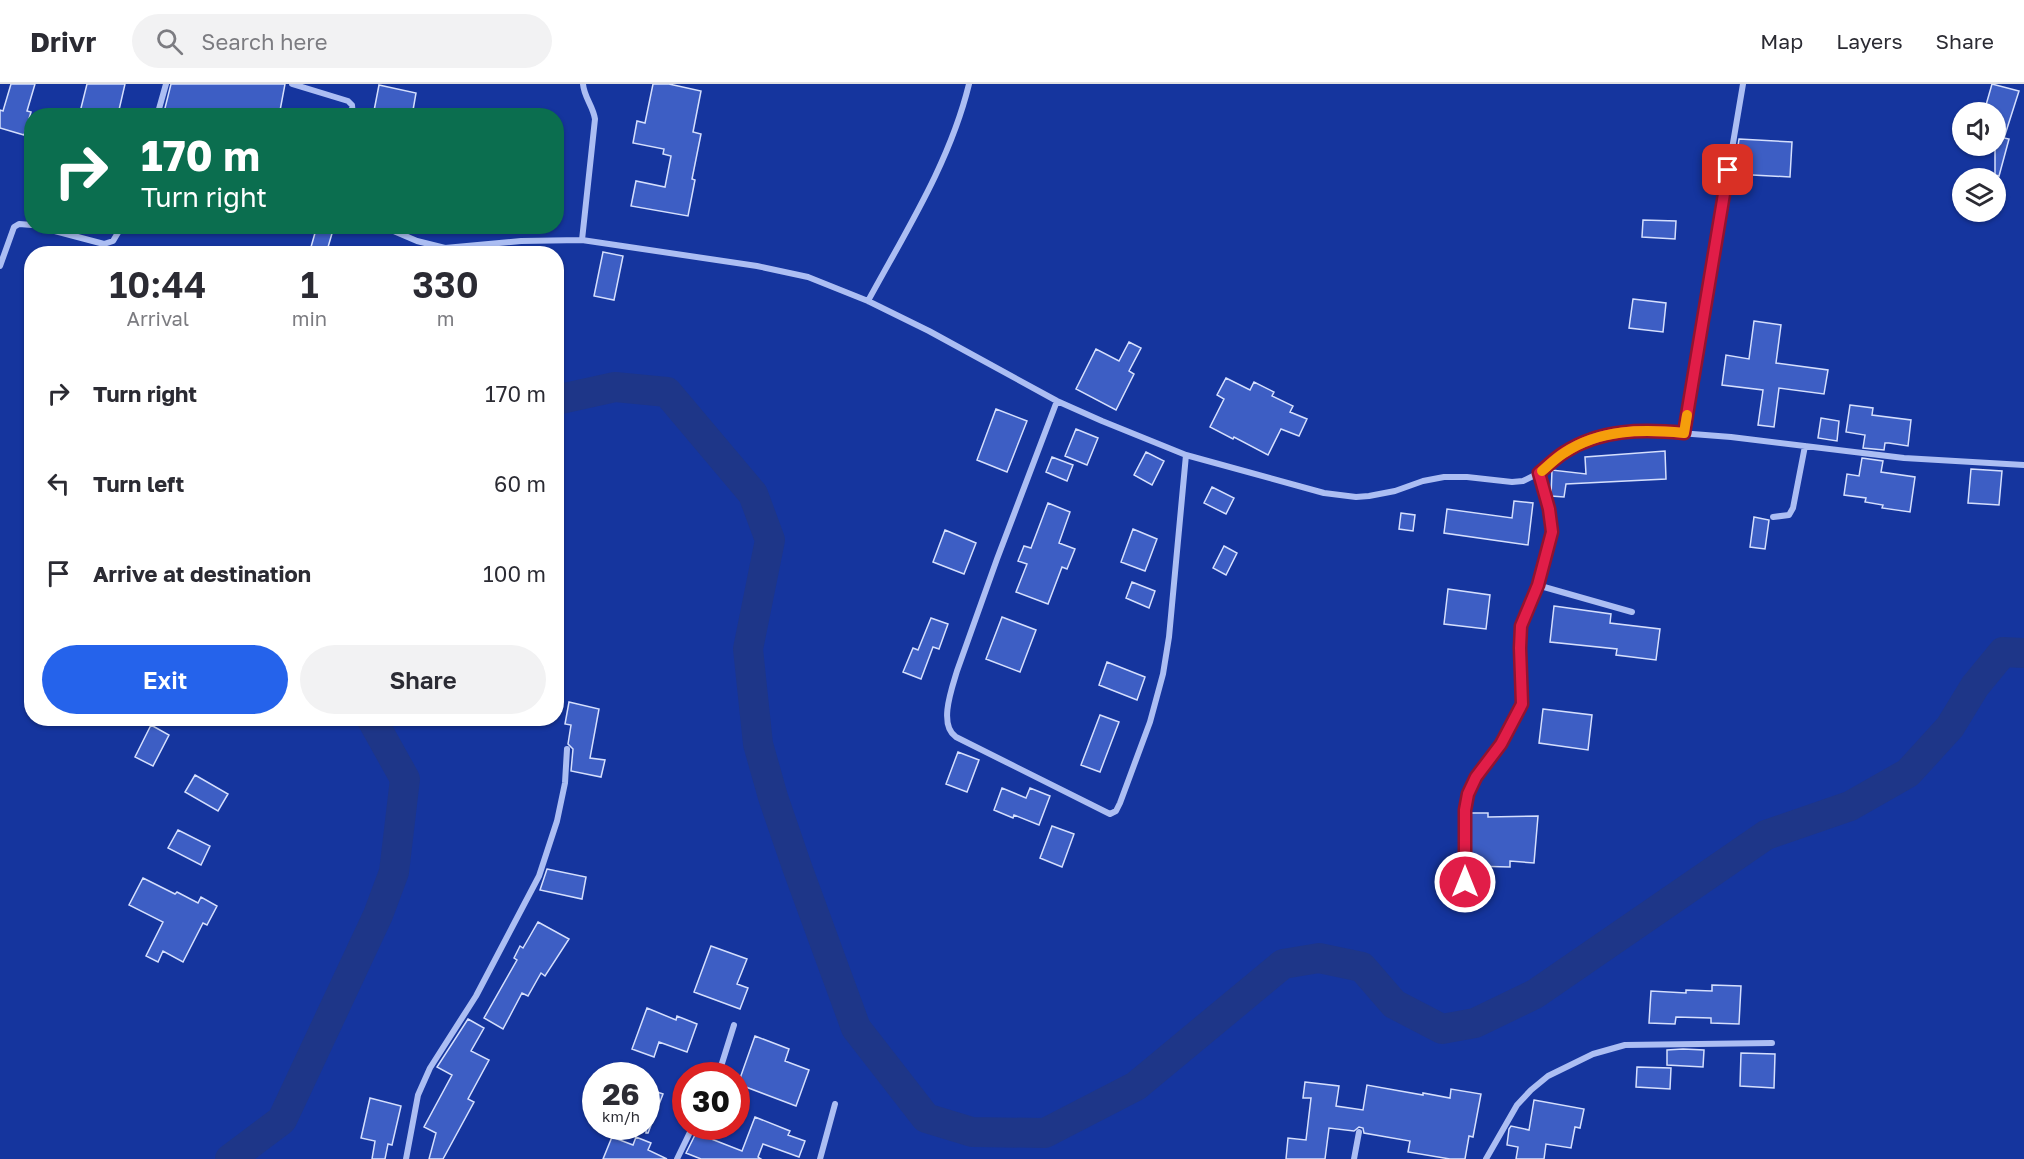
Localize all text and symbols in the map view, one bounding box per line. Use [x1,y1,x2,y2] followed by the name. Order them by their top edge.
[132,14,552,68] search box
[30,25,96,58] text: Drivr
[153,25,186,58] icon: search
[201,28,327,55] text: Search here
[1760,28,1803,54] text: Map
[1836,28,1903,54] text: Layers
[1936,28,1994,54] text: Share
[1952,102,2006,222] map controls
[1952,102,2006,156] button: sound
[141,130,260,180] text: 170 m
[42,132,120,210] icon: right
[1702,144,1753,195] pin
[1711,153,1744,186] icon: arrive
[1952,168,2006,222] button: layers
[141,181,267,213] text: Turn right
[109,263,207,306] text: 10:44
[300,263,319,306] text: 1
[412,263,479,306] text: 330
[127,306,189,330] text: Arrival
[292,306,327,330] text: min
[437,306,454,330] text: m
[42,377,75,410] icon: right
[93,380,197,407] text: Turn right
[485,380,546,407] text: 170 m
[42,467,75,500] icon: left
[93,470,184,497] text: Turn left
[494,470,546,497] text: 60 m
[42,557,75,590] icon: arrive
[93,560,311,587] text: Arrive at destination
[483,560,546,587] text: 100 m
[42,645,288,714] button: Exit
[300,645,546,714] button: Share
[1433,850,1497,914] position arrow
[672,1062,750,1140] speed limit sign: 30
[602,1076,640,1112] text: 26
[602,1107,640,1125] text: km/h

